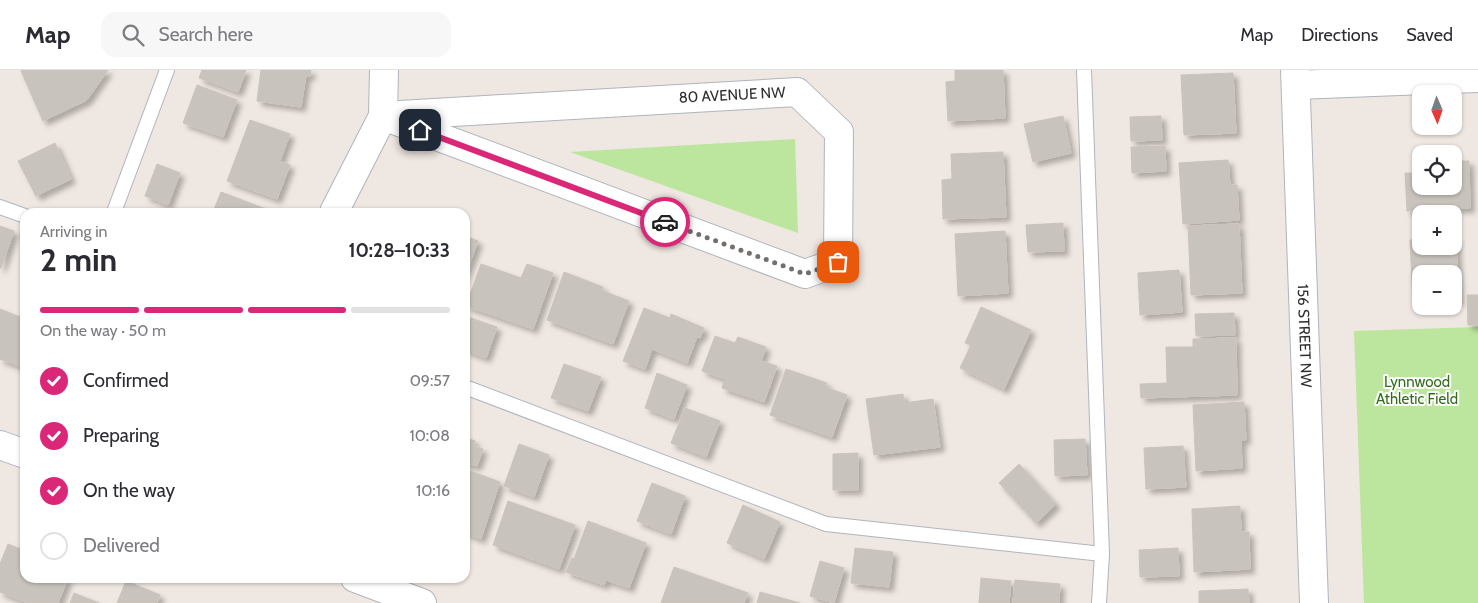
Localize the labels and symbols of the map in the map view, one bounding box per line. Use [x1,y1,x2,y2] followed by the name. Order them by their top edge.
[678,83,787,107] street label: 80 AVENUE NW
[1412,85,1462,135] north arrow
[399,109,441,151] pin
[640,197,690,247] courier
[817,241,859,283] pin
[1294,284,1315,389] street label: 156 STREET NW
[1376,373,1458,408] park label: Lynnwood Athletic Field

